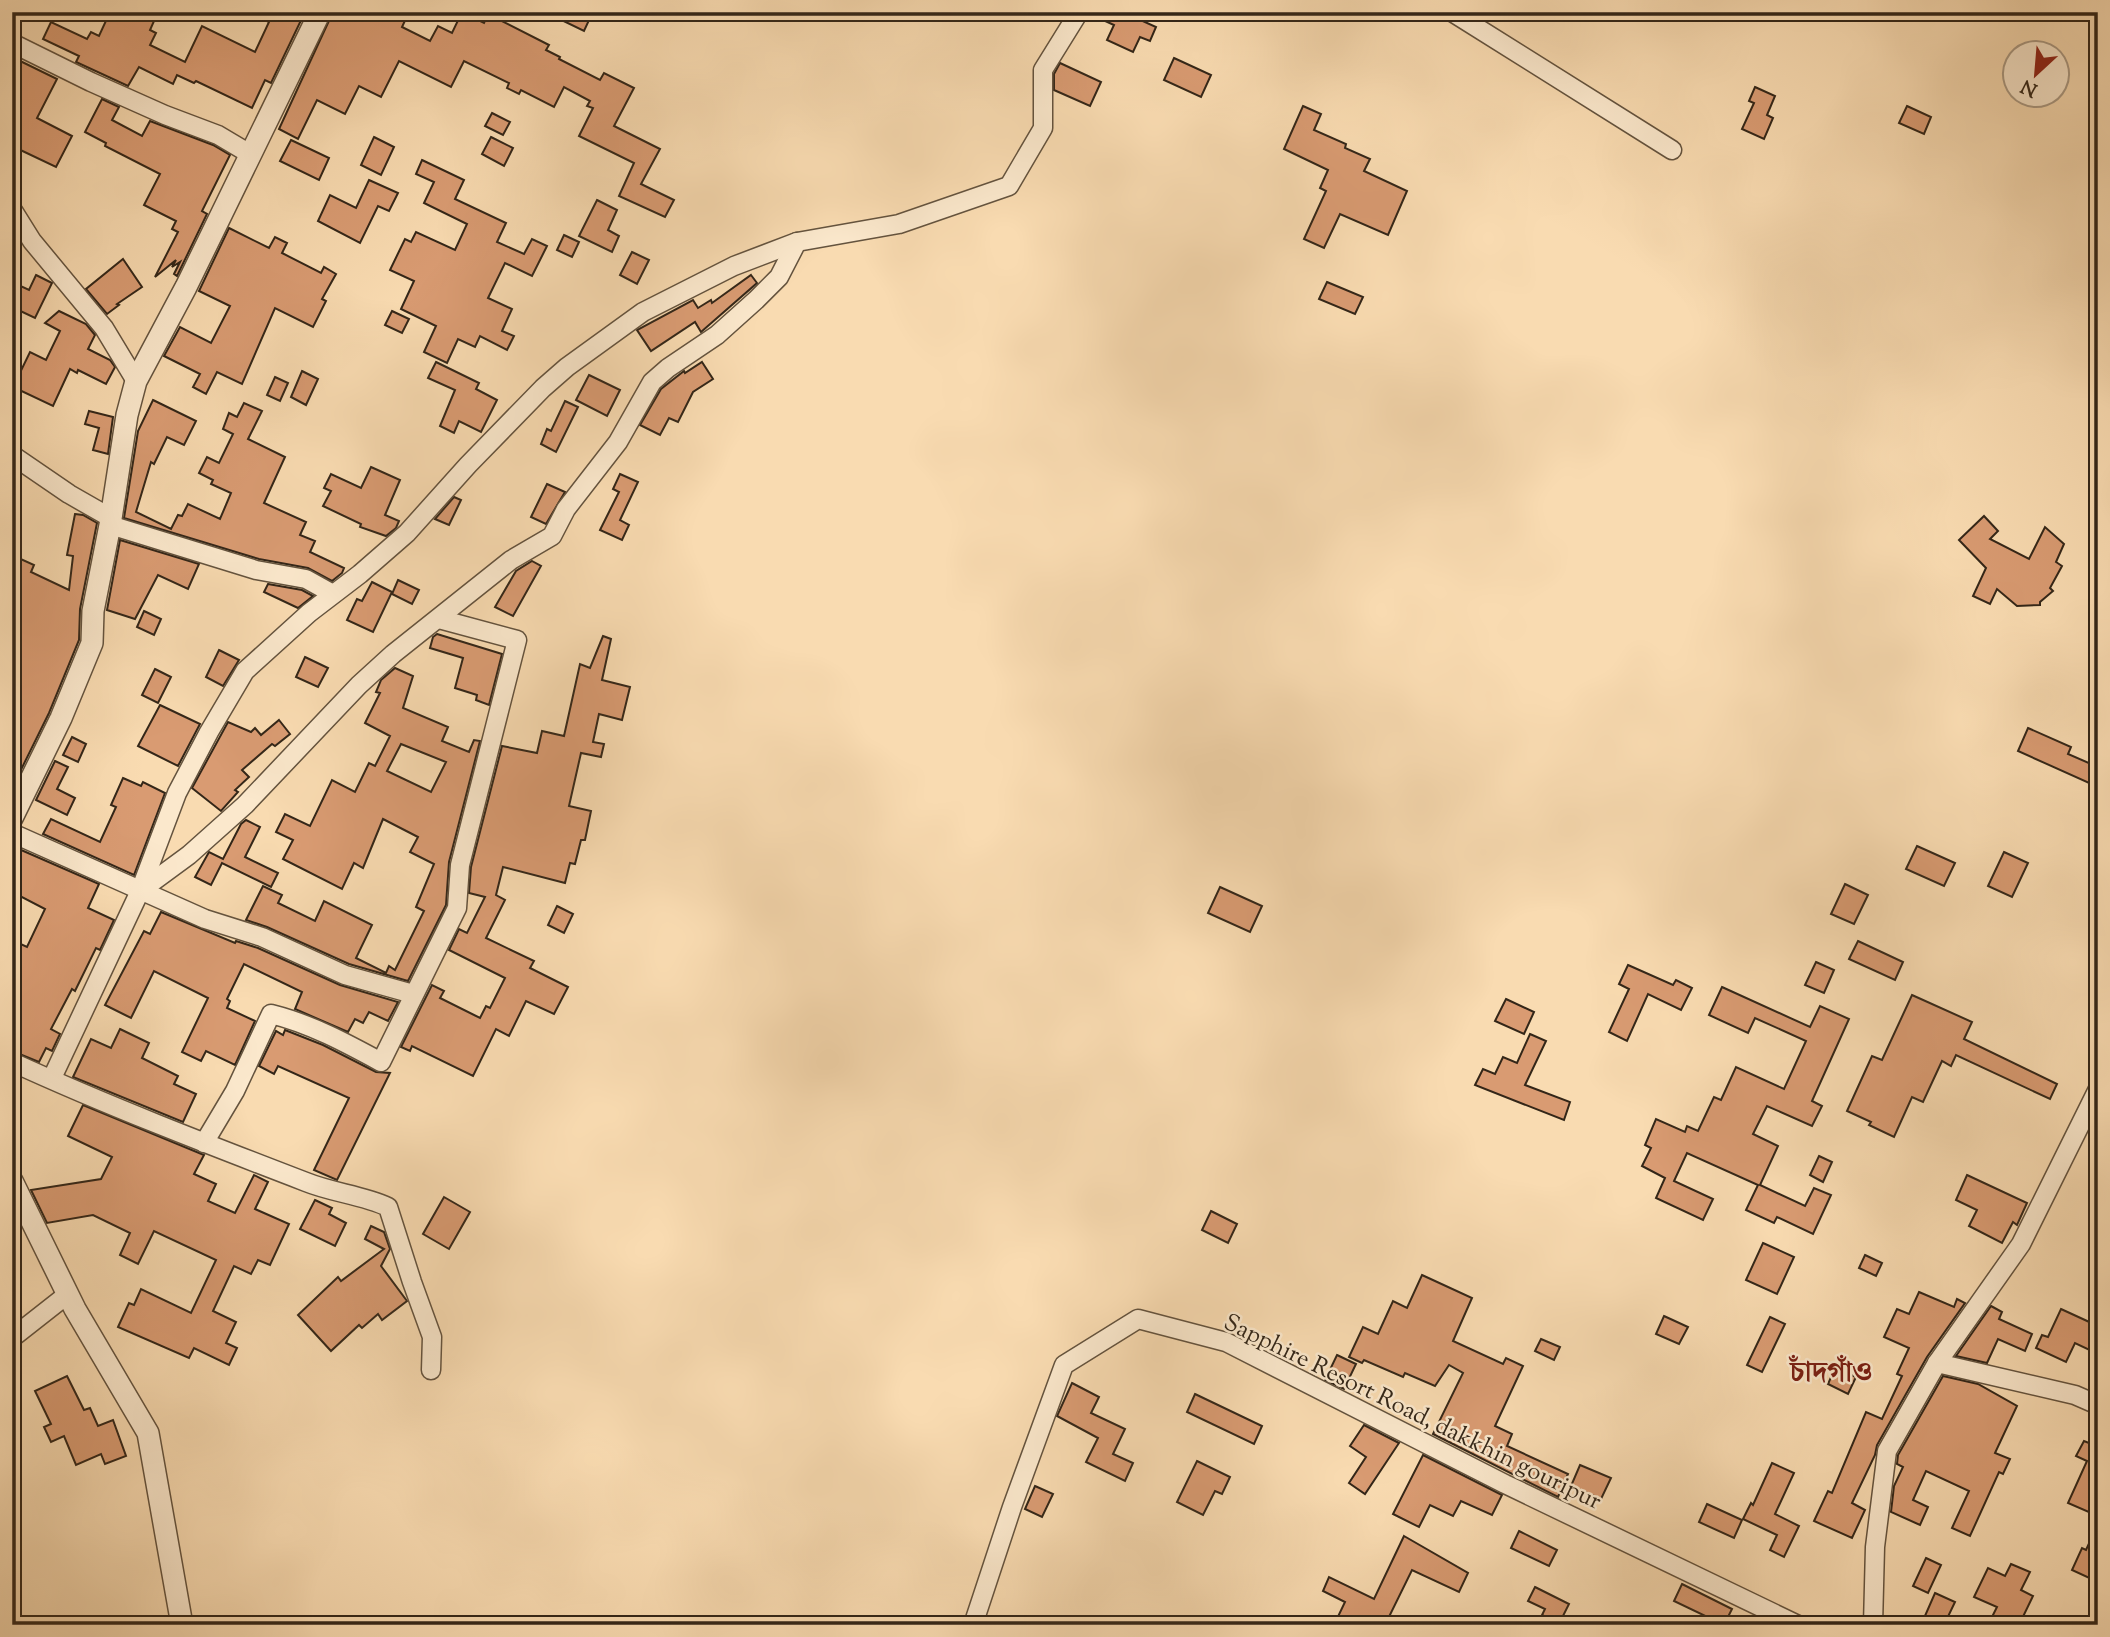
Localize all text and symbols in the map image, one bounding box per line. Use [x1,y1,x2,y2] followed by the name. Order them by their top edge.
[2002,38,2072,108] north arrow
[2017,72,2042,102] text: N
[1217,1306,1607,1519] street label: Sapphire Resort Road, dakkhin gouripur
[1788,1354,1872,1394] district label: চাঁদগাঁও

